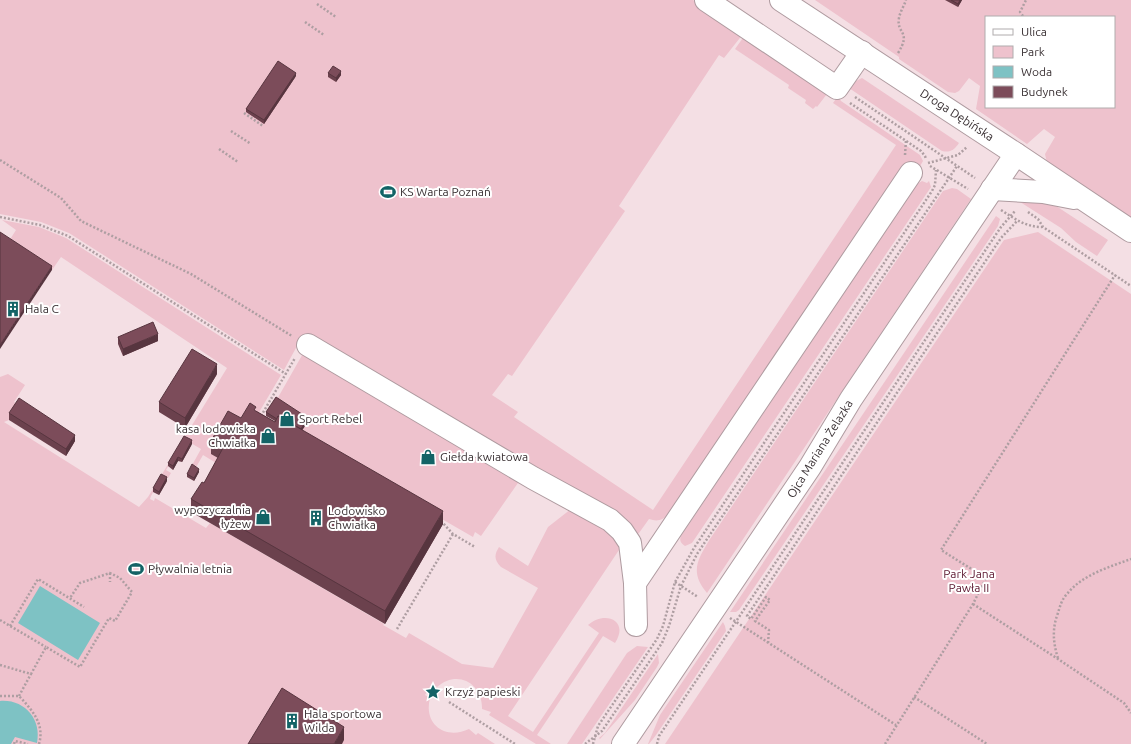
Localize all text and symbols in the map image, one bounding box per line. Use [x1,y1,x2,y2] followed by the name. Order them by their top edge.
[985,16,1115,108] legend
[1021,25,1047,38] text: Ulica
[1021,45,1045,58] text: Park
[1021,65,1052,78] text: Woda
[1021,85,1068,98] text: Budynek
[918,86,997,143] street label: Droga Dębińska
[379,183,397,201] sports icon: KS Warta Poznań
[400,185,491,198] place label: KS Warta Poznań
[4,300,22,318] building icon: Hala C
[25,302,60,315] place label: Hala C
[784,397,855,500] street label: Ojca Mariana Żelazka
[278,410,296,428] shop icon: Sport Rebel
[299,412,362,425] place label: Sport Rebel
[176,422,256,449] place label: kasa lodowiska Chwiałka
[259,427,277,445] shop icon: kasa lodowiska Chwiałka
[419,448,437,466] shop icon: Giełda kwiatowa
[440,450,528,463] place label: Giełda kwiatowa
[174,503,252,530] place label: wypozyczalnia łyżew
[328,504,385,531] place label: Lodowisko Chwiałka
[254,508,272,526] shop icon: wypozyczalnia łyżew
[307,509,325,527] building icon: Lodowisko Chwiałka
[127,560,145,578] sports icon: Pływalnia letnia
[148,562,232,575] place label: Pływalnia letnia
[943,567,995,594] park label: Park Jana Pawła II
[424,683,442,701] place icon: Krzyż papieski
[445,685,520,698] place label: Krzyż papieski
[304,707,382,734] place label: Hala sportowa Wilda
[283,712,301,730] building icon: Hala sportowa Wilda

